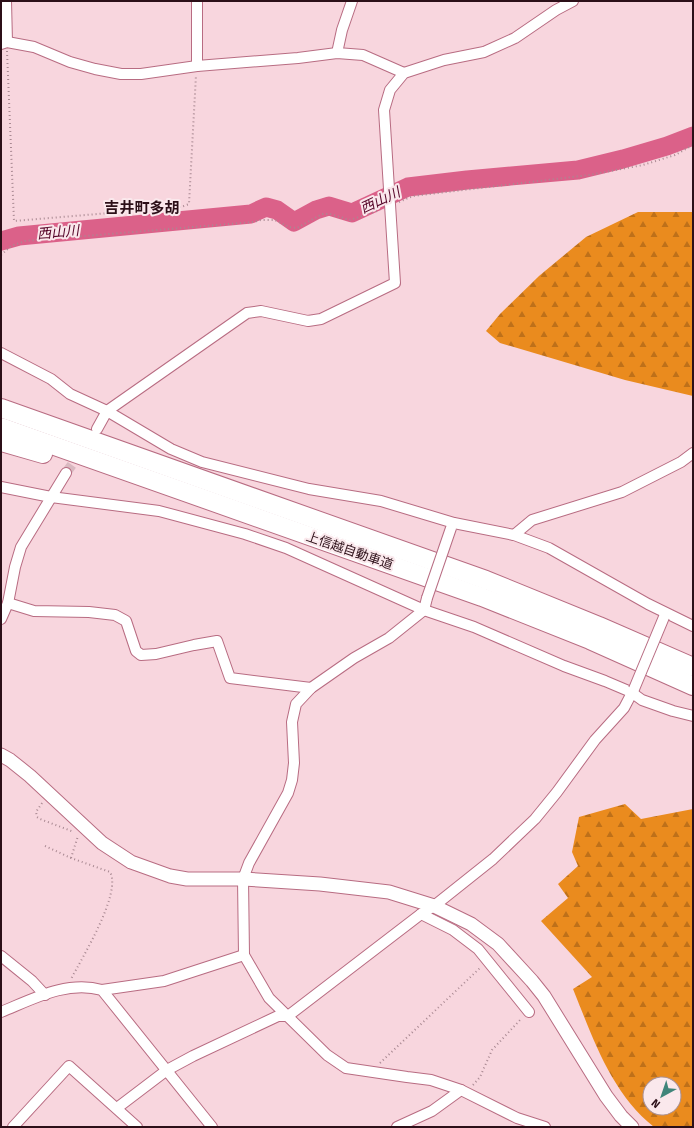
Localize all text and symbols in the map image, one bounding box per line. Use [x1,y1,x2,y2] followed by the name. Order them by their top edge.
[358,183,405,217] water label: 西山川
[104,199,180,217] district label: 吉井町多胡
[36,222,82,243] water label: 西山川
[304,529,395,572] street label: 上信越自動車道
[642,1076,682,1116] north arrow
[649,1096,663,1111] text: N

